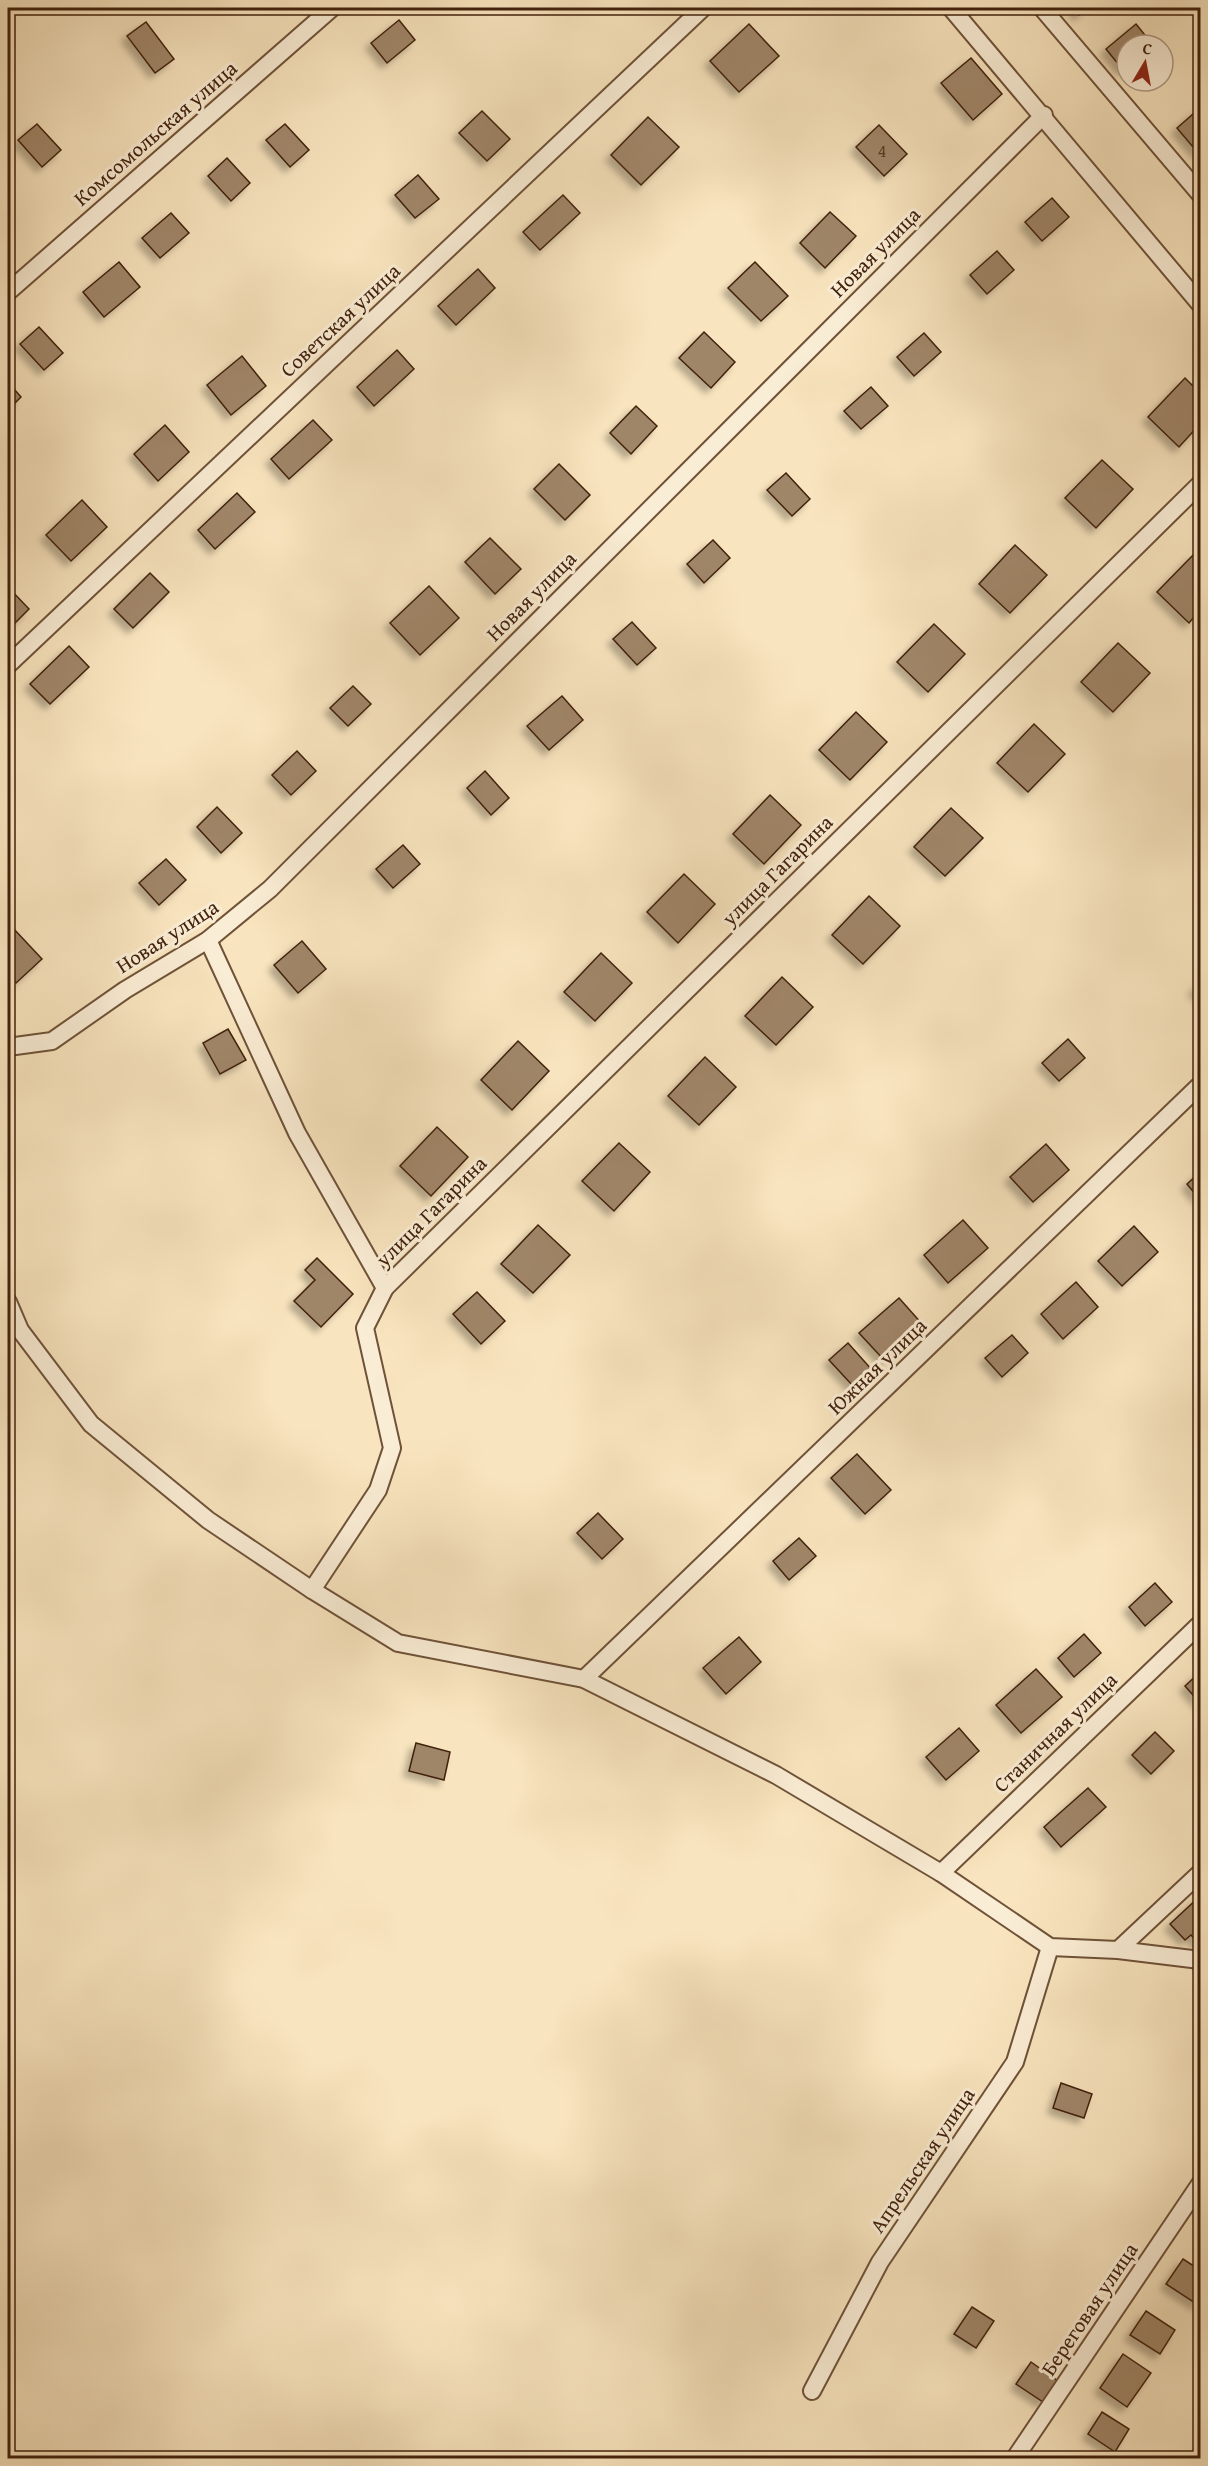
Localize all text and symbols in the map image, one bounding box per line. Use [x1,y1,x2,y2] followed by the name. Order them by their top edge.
[1115,33,1175,93] north arrow
[1141,36,1154,61] text: С
[66,53,244,213] street label: Комсомольская улица
[878,137,886,164] house number: 4
[823,200,927,304] street label: Новая улица
[273,256,407,384] street label: Советская улица
[479,544,583,648] street label: Новая улица
[714,807,840,933] street label: улица Гагарина
[110,891,224,981] street label: Новая улица
[368,1148,494,1274] street label: улица Гагарина
[820,1311,934,1421] street label: Южная улица
[986,1665,1124,1799] street label: Станичная улица
[862,2081,982,2239] street label: Апрельская улица
[1033,2236,1145,2382] street label: Береговая улица

